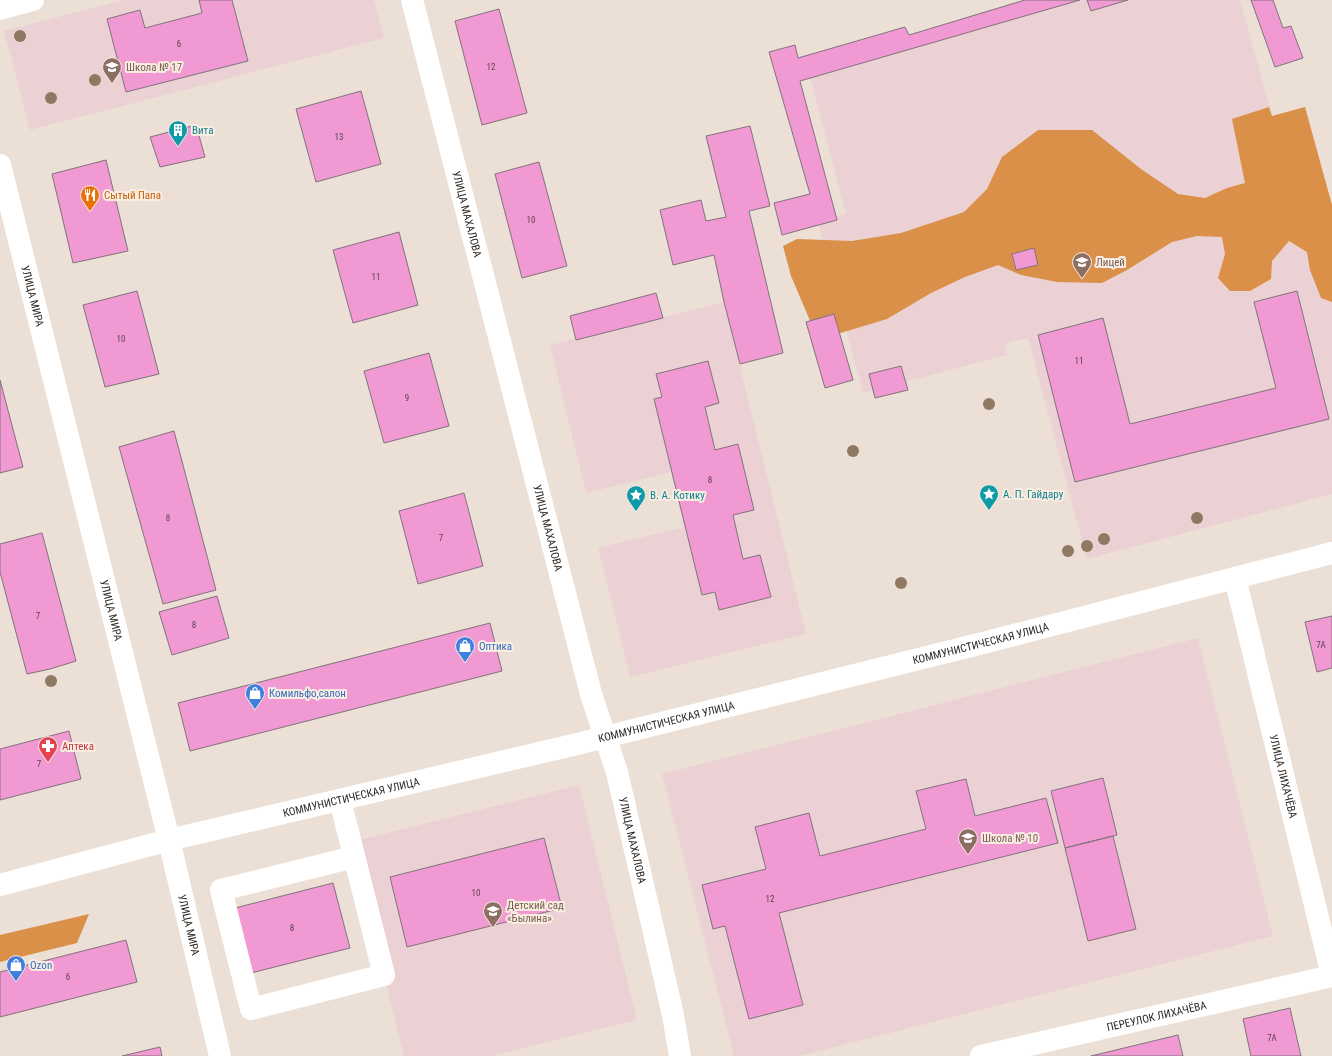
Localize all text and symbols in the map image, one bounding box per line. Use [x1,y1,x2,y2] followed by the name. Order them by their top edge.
[177,39,181,49] house number: 6
[101,56,123,84] school or university icon: Школа № 17
[126,61,182,74] place label: Школа № 17
[487,62,496,72] house number: 12
[167,119,189,147] building icon: Вита
[192,124,213,137] place label: Вита
[335,132,343,142] house number: 13
[450,170,485,259] street label: УЛИЦА МАХАЛОВА
[79,184,101,212] restaurant icon: Сытый Папа
[104,189,161,202] place label: Сытый Папа
[527,215,535,225] house number: 10
[1071,251,1093,279] school or university icon: Лицей
[1096,256,1125,269] place label: Лицей
[19,264,47,328] street label: УЛИЦА МИРА
[372,272,380,282] house number: 11
[117,334,125,344] house number: 10
[1075,356,1083,366] house number: 11
[405,393,409,403] house number: 9
[708,475,712,485] house number: 8
[531,483,566,573] street label: УЛИЦА МАХАЛОВА
[978,483,1000,511] place icon: А. П. Гайдару
[625,484,647,512] place icon: В. А. Котику
[1003,488,1064,501] place label: А. П. Гайдару
[650,489,705,502] place label: В. А. Котику
[166,513,170,523] house number: 8
[439,533,444,543] house number: 7
[98,578,125,643] street label: УЛИЦА МИРА
[36,611,41,621] house number: 7
[192,620,196,630] house number: 8
[911,620,1051,667] street label: КОММУНИСТИЧЕСКАЯ УЛИЦА
[454,635,476,663] shop icon: Оптика
[479,640,512,653] place label: Оптика
[1316,640,1326,650] house number: 7А
[244,682,266,710] shop icon: Комильфо,салон
[269,687,346,700] place label: Комильфо,салон
[597,698,736,745] street label: КОММУНИСТИЧЕСКАЯ УЛИЦА
[1267,733,1300,820] street label: УЛИЦА ЛИХАЧЁВА
[37,735,59,763] pharmacy icon: Аптека
[62,740,94,753] place label: Аптека
[37,759,42,769] house number: 7
[282,775,421,820] street label: КОММУНИСТИЧЕСКАЯ УЛИЦА
[616,796,649,885] street label: УЛИЦА МАХАЛОВА
[957,827,979,855] school or university icon: Школа № 10
[982,832,1038,845] place label: Школа № 10
[472,888,480,898] house number: 10
[176,893,203,957] street label: УЛИЦА МИРА
[766,894,775,904] house number: 12
[507,899,564,925] place label: Детский сад «Былина»
[482,900,504,928] school or university icon: Детский сад «Былина»
[290,923,294,933] house number: 8
[5,954,27,982] shop icon: Ozon
[30,959,52,972] place label: Ozon
[66,972,70,982] house number: 6
[1105,998,1208,1034] street label: ПЕРЕУЛОК ЛИХАЧЁВА
[1267,1033,1277,1043] house number: 7А

